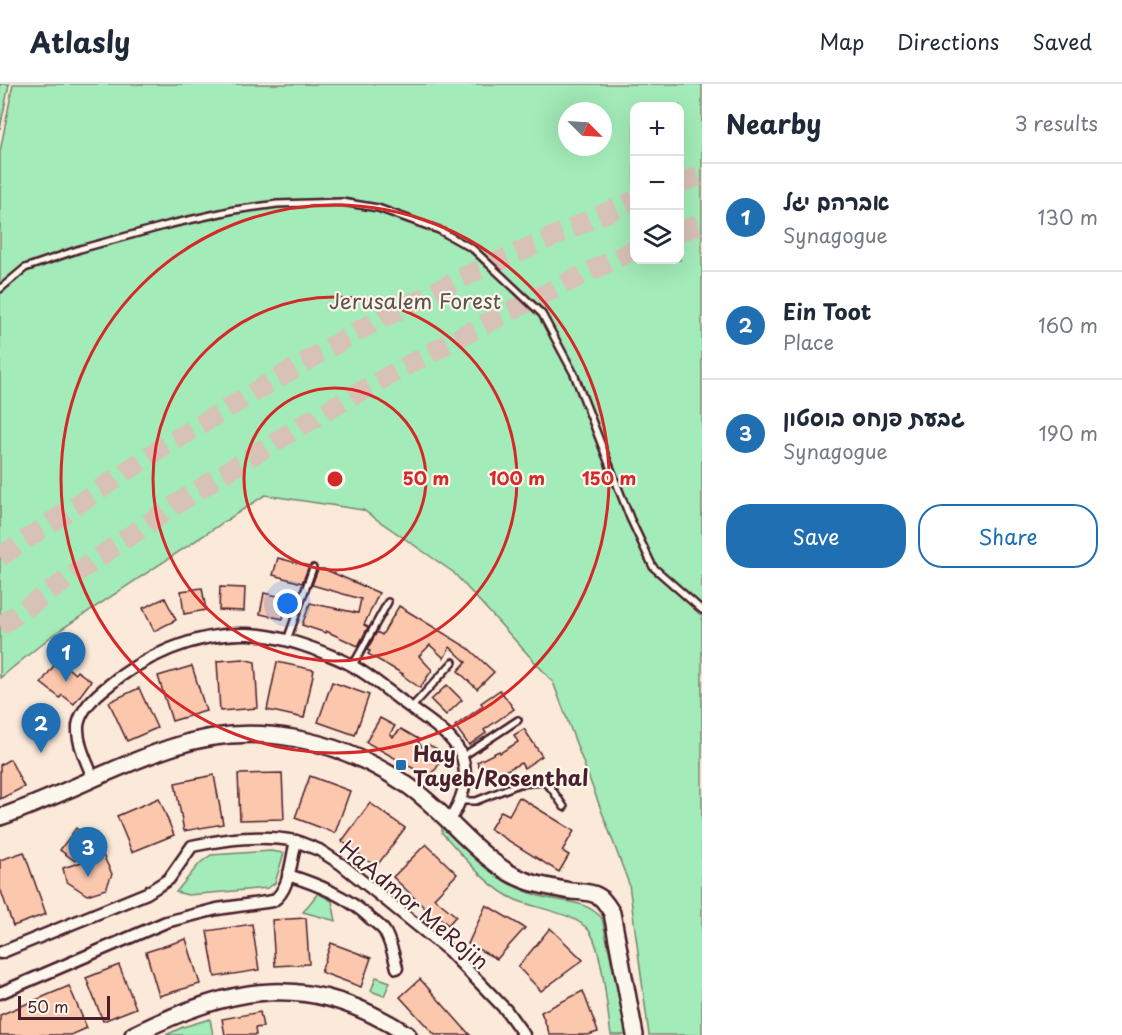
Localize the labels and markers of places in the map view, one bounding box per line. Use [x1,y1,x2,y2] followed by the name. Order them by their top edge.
[325,469,345,489] centre of rings
[46,632,86,682] pin: 1
[22,704,60,753] pin: 2
[413,737,588,793] place label: Hay Tayeb/Rosenthal
[394,758,408,772] marker: Hay Tayeb/Rosenthal
[68,828,107,877] pin: 3

